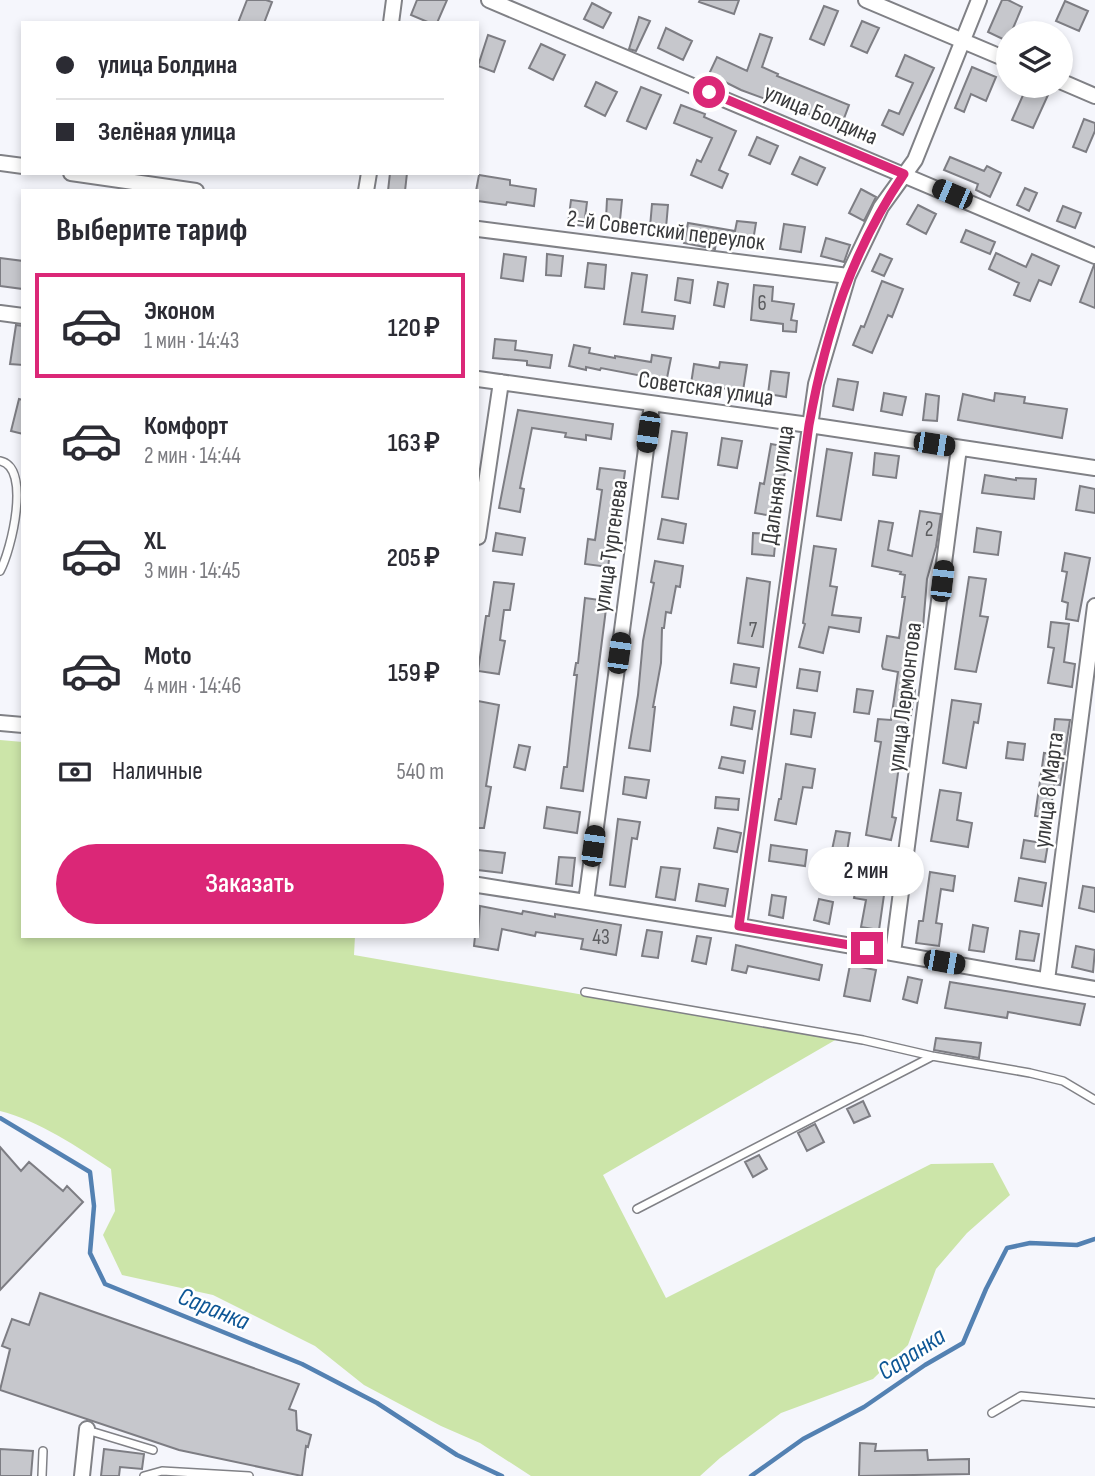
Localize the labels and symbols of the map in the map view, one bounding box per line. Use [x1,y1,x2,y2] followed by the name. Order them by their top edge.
[693,76,725,108] route start
[759,77,882,151] street label: улица Болдина
[929,176,976,212] car
[565,204,768,257] street label: 2-й Советский переулок
[757,291,767,316] house number: 6
[636,365,776,412] street label: Советская улица
[635,410,662,454] car
[755,424,800,546] street label: Дальняя улица
[912,430,957,458] car
[587,478,634,614] street label: улица Тургенева
[925,517,933,542] house number: 2
[930,559,955,603] car
[749,618,758,643] house number: 7
[881,621,928,774] street label: улица Лермонтова
[606,631,633,675] car
[1027,730,1070,850] street label: улица 8 Марта
[580,824,607,868] car
[809,846,925,895] callout: 2 мин
[592,925,610,950] house number: 43
[851,932,883,964] route end
[922,948,967,976] car
[173,1281,254,1338] water label: Саранка
[872,1321,952,1387] water label: Саранка

